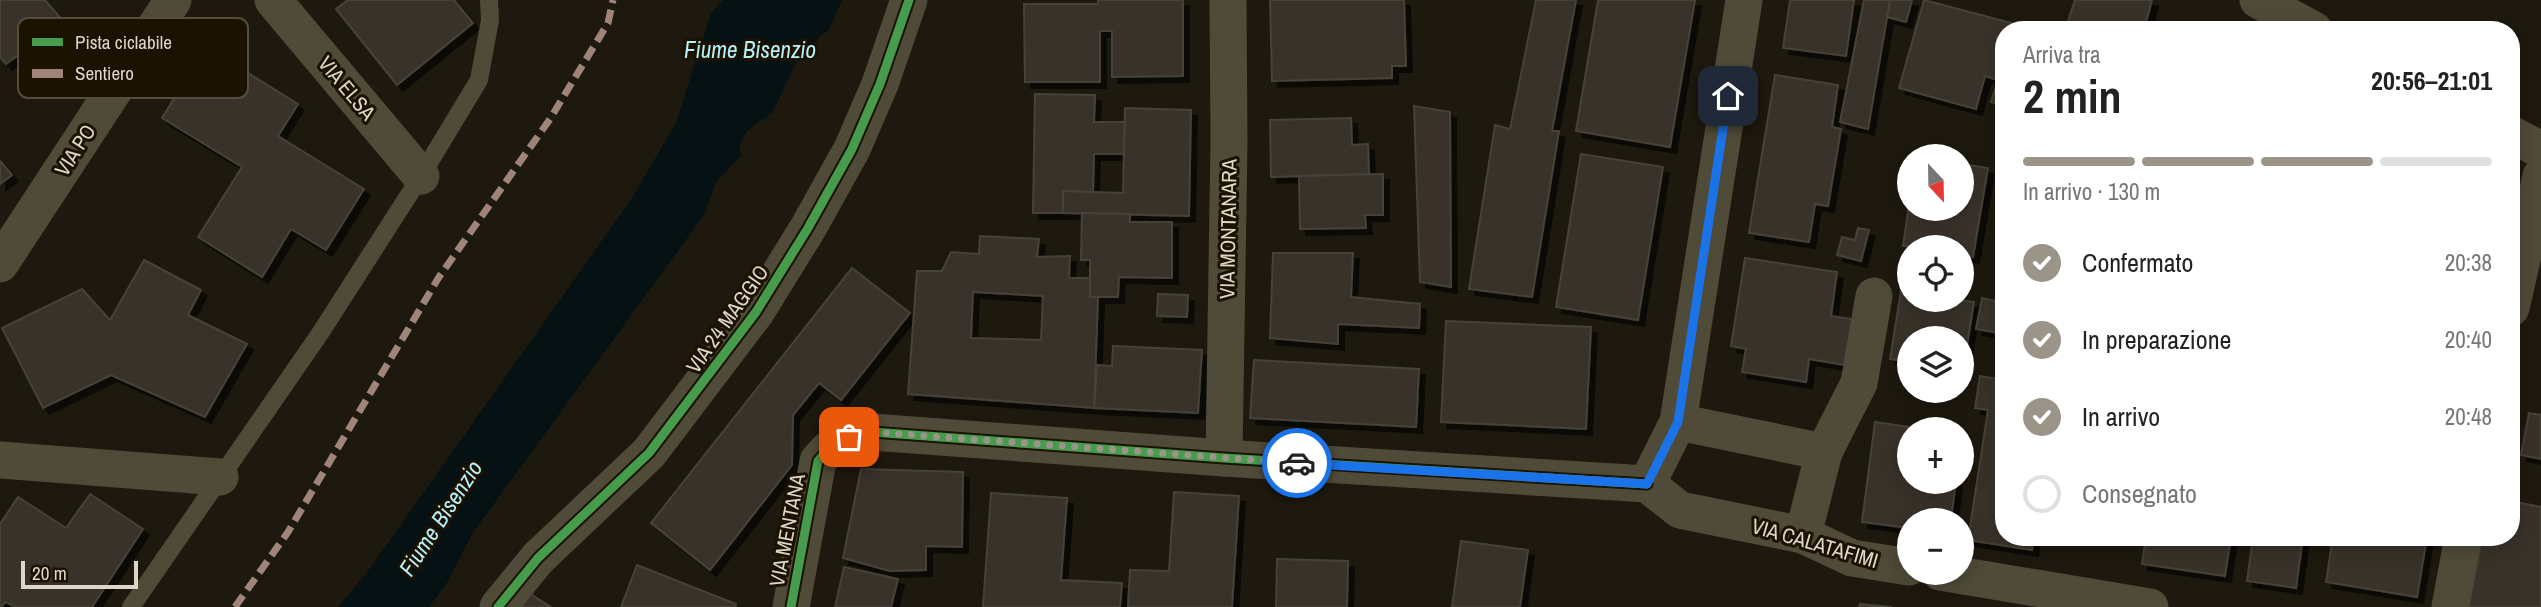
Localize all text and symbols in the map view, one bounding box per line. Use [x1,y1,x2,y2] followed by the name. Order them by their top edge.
[18,18,248,98] legend
[75,29,172,55] text: Pista ciclabile
[684,34,816,65] water label: Fiume Bisenzio
[2023,39,2101,70] text: Arriva tra
[312,50,383,127] street label: VIA ELSA
[75,60,134,86] text: Sentiero
[2371,63,2492,98] text: 20:56–21:01
[2023,65,2122,127] text: 2 min
[1698,66,1758,126] pin
[1709,77,1747,115] icon: home
[47,118,103,182] street label: VIA PO
[1897,144,1974,220] north arrow
[1897,144,1974,585] map controls
[1212,158,1244,299] street label: VIA MONTANARA
[2023,176,2160,207] text: In arrivo · 130 m
[1897,235,1974,312] button: locate
[2023,244,2061,282] icon: check
[2082,245,2193,280] text: Confermato
[2445,247,2492,278] text: 20:38
[679,259,775,379] street label: VIA 24 MAGGIO
[2023,321,2061,359] icon: check
[2082,322,2231,357] text: In preparazione
[2445,324,2492,355] text: 20:40
[1897,326,1974,403] button: layers
[2023,398,2061,436] icon: check
[2082,399,2160,434] text: In arrivo
[2445,401,2492,432] text: 20:48
[819,407,879,467] pin
[1897,417,1974,494] button: +
[830,418,868,456] icon: bag
[1262,428,1332,498] courier
[1278,444,1316,482] icon: car
[391,454,489,582] water label: Fiume Bisenzio
[762,471,812,589] street label: VIA MENTANA
[2082,476,2197,511] text: Consegnato
[1897,508,1974,585] button: −
[1748,511,1882,575] street label: VIA CALATAFIMI
[21,558,138,590] scale bar
[32,560,67,586] text: 20 m

